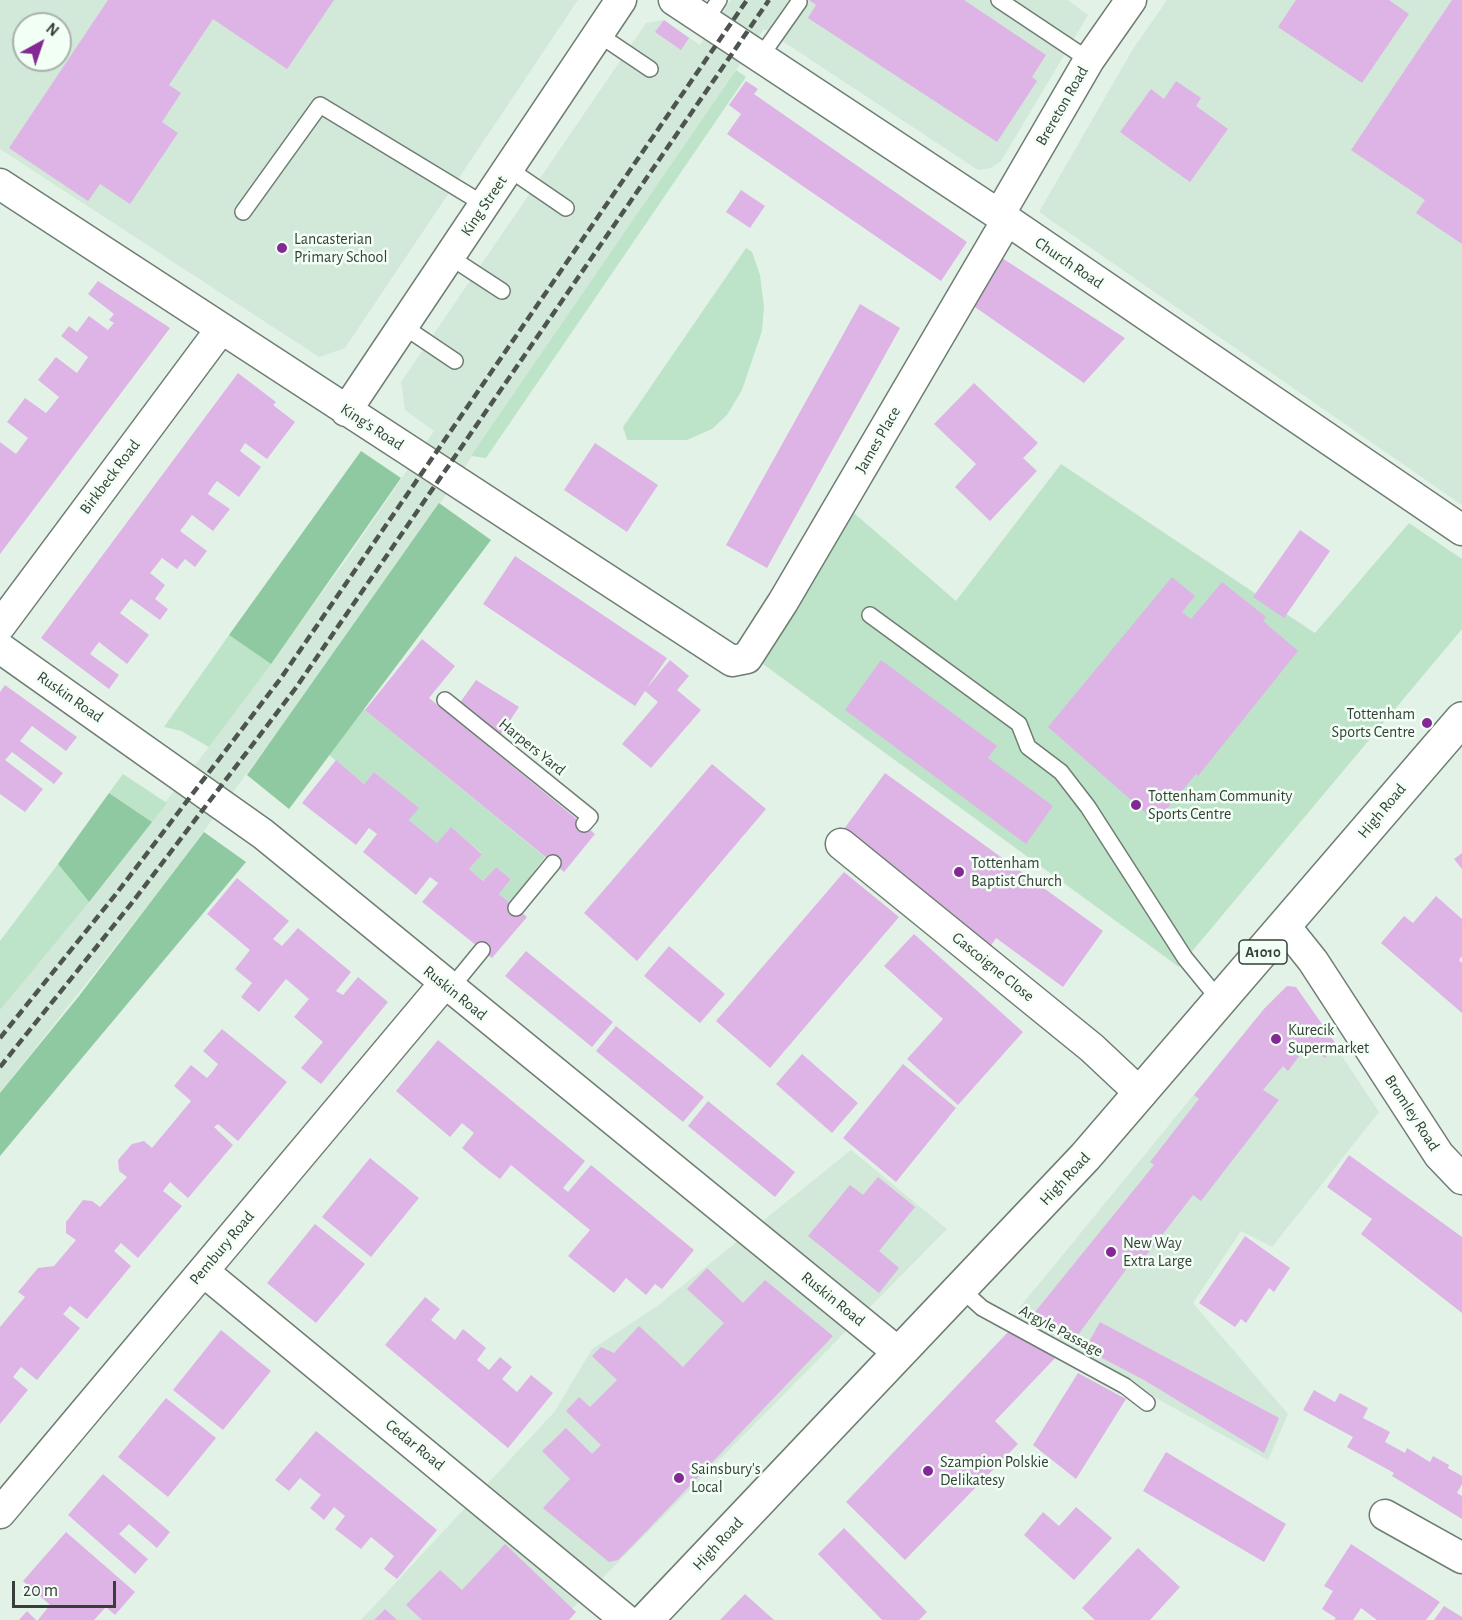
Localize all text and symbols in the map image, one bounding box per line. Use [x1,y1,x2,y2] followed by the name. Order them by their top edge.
[12,12,72,72] north arrow
[43,20,62,39] text: N
[1031,63,1093,149] street label: Brereton Road
[457,172,511,240] street label: King Street
[294,229,387,267] place label: Lancasterian Primary School
[1031,233,1107,293] street label: Church Road
[275,241,289,255] marker: Lancasterian Primary School
[337,399,407,455] street label: King's Road
[851,403,905,477] street label: James Place
[76,436,144,518] street label: Birkbeck Road
[33,667,107,727] street label: Ruskin Road
[1332,704,1415,742] place label: Tottenham Sports Centre
[495,714,569,780] street label: Harpers Yard
[1420,716,1434,730] marker: Tottenham Sports Centre
[1354,780,1410,842] street label: High Road
[1148,786,1292,824] place label: Tottenham Community Sports Centre
[1129,798,1143,812] marker: Tottenham Community Sports Centre
[971,853,1062,891] place label: Tottenham Baptist Church
[952,865,966,879] marker: Tottenham Baptist Church
[948,928,1038,1006] street label: Gascoigne Close
[1239,940,1287,964] road number: A1010
[419,961,491,1025] street label: Ruskin Road
[1288,1020,1369,1058] place label: Kurecik Supermarket
[1269,1032,1283,1046] marker: Kurecik Supermarket
[1380,1071,1444,1155] street label: Bromley Road
[1036,1149,1094,1209] street label: High Road
[185,1207,259,1289] street label: Pembury Road
[1123,1233,1192,1271] place label: New Way Extra Large
[1104,1245,1118,1259] marker: New Way Extra Large
[797,1267,869,1331] street label: Ruskin Road
[1016,1301,1106,1361] street label: Argyle Passage
[382,1415,448,1475] street label: Cedar Road
[940,1452,1049,1490] place label: Szampion Polskie Delikatesy
[691,1459,761,1497] place label: Sainsbury's Local
[921,1464,935,1478] marker: Szampion Polskie Delikatesy
[672,1471,686,1485] marker: Sainsbury's Local
[689,1514,747,1574] street label: High Road
[15,1569,118,1607] scale bar
[23,1582,58,1600] text: 20 m

